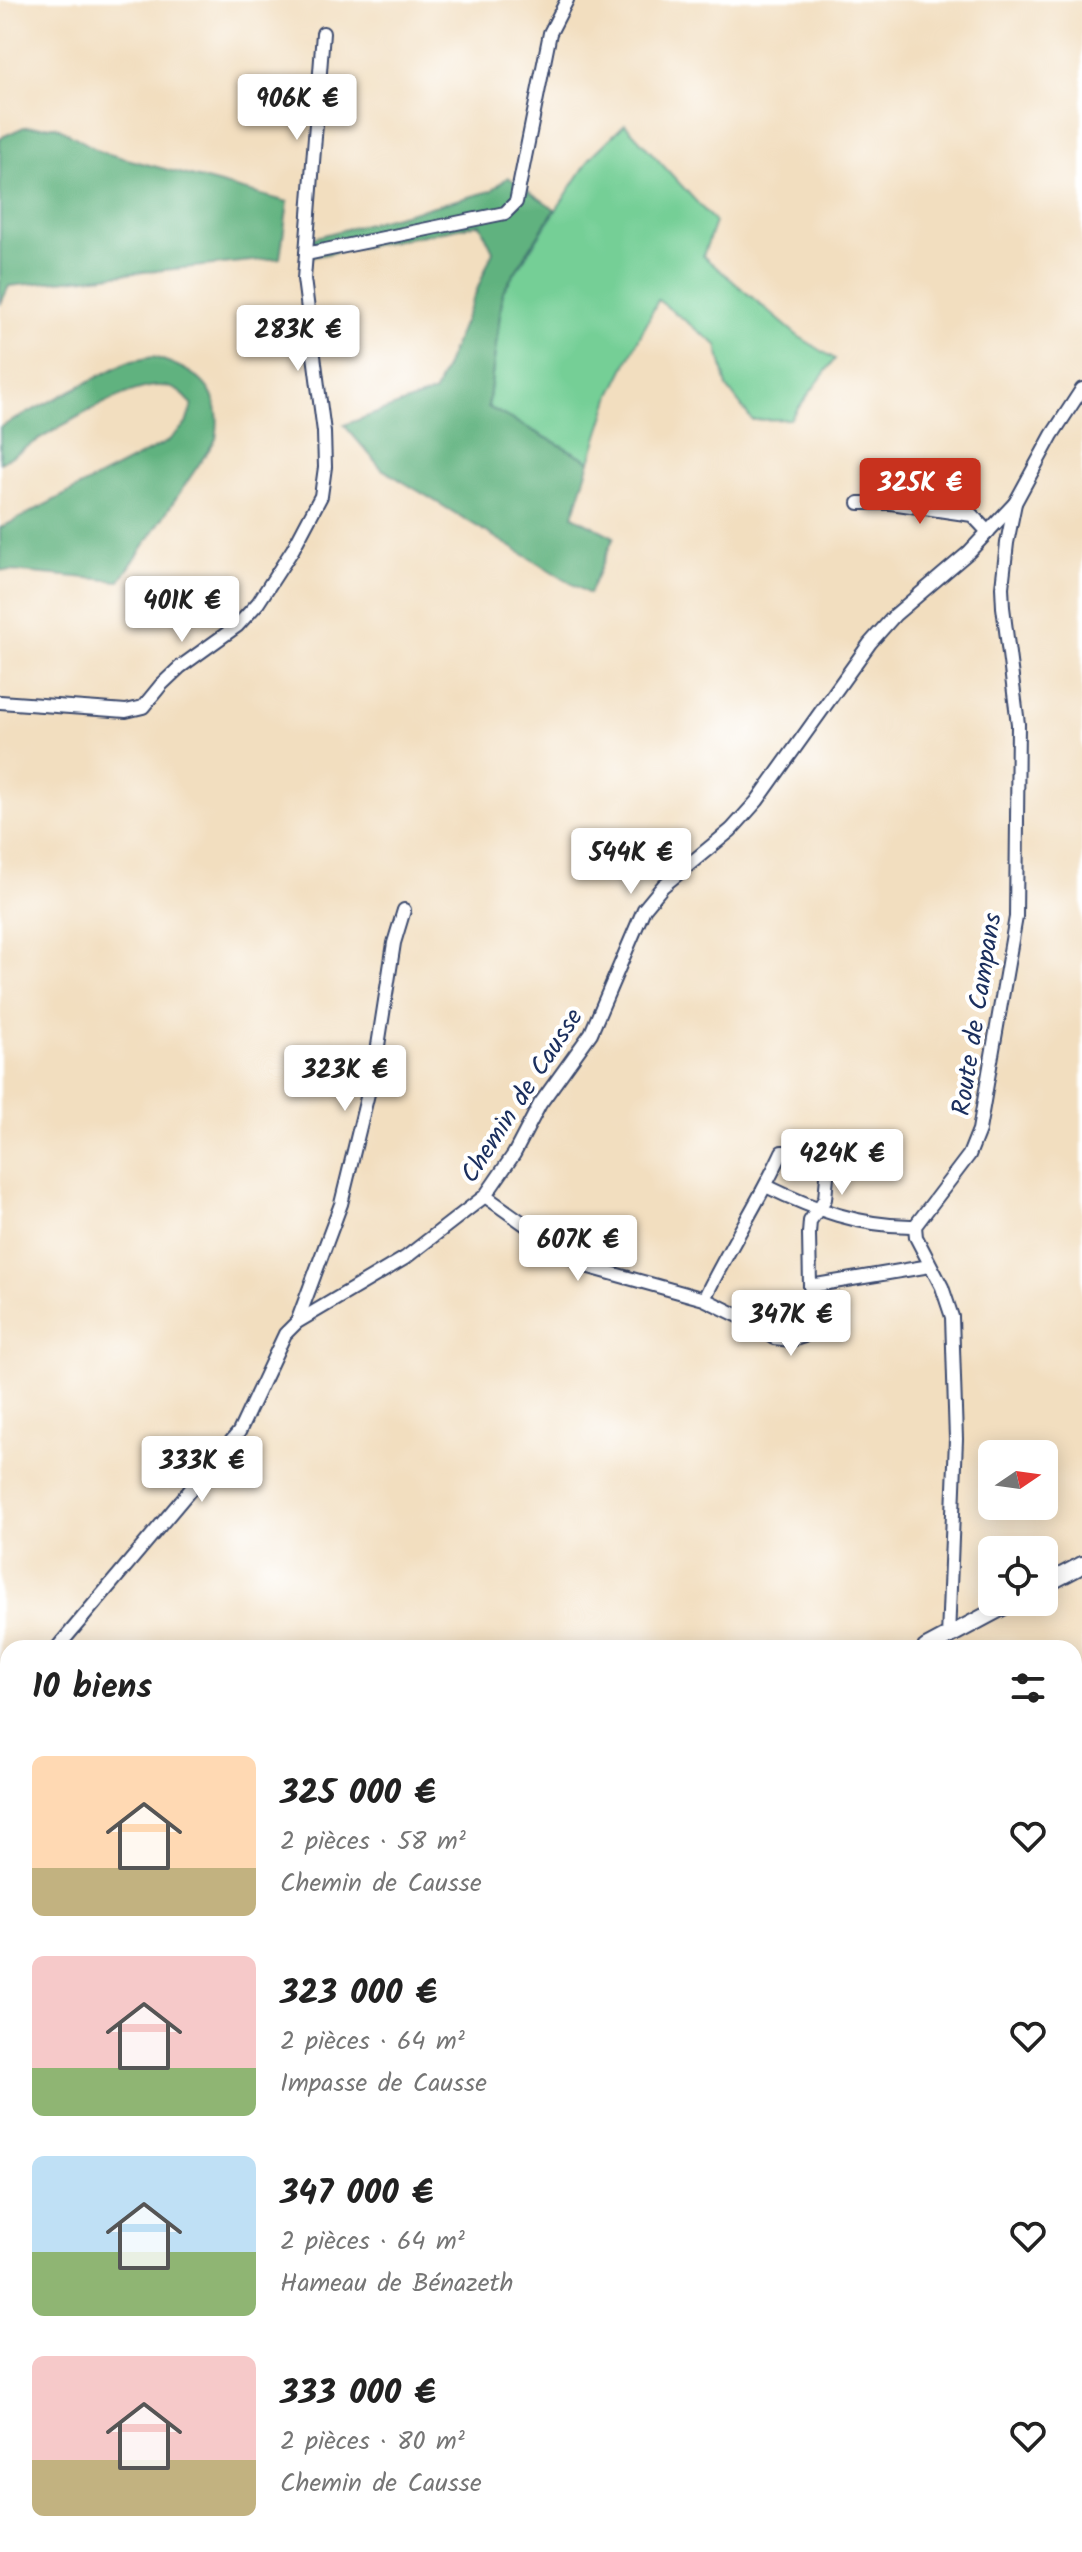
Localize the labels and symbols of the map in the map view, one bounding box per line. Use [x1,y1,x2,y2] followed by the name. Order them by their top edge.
[232,74,362,142] pin: 906K €
[233,305,363,373] pin: 283K €
[855,458,985,526] pin: 325K €
[117,576,247,644] pin: 401K €
[566,828,696,896] pin: 544K €
[941,910,1015,1119] street label: Route de Campans
[450,1000,595,1192] street label: Chemin de Causse
[280,1045,410,1113] pin: 323K €
[777,1129,907,1197] pin: 424K €
[513,1215,643,1283] pin: 607K €
[726,1290,856,1358] pin: 347K €
[137,1436,267,1504] pin: 333K €
[978,1440,1058,1520] north arrow

